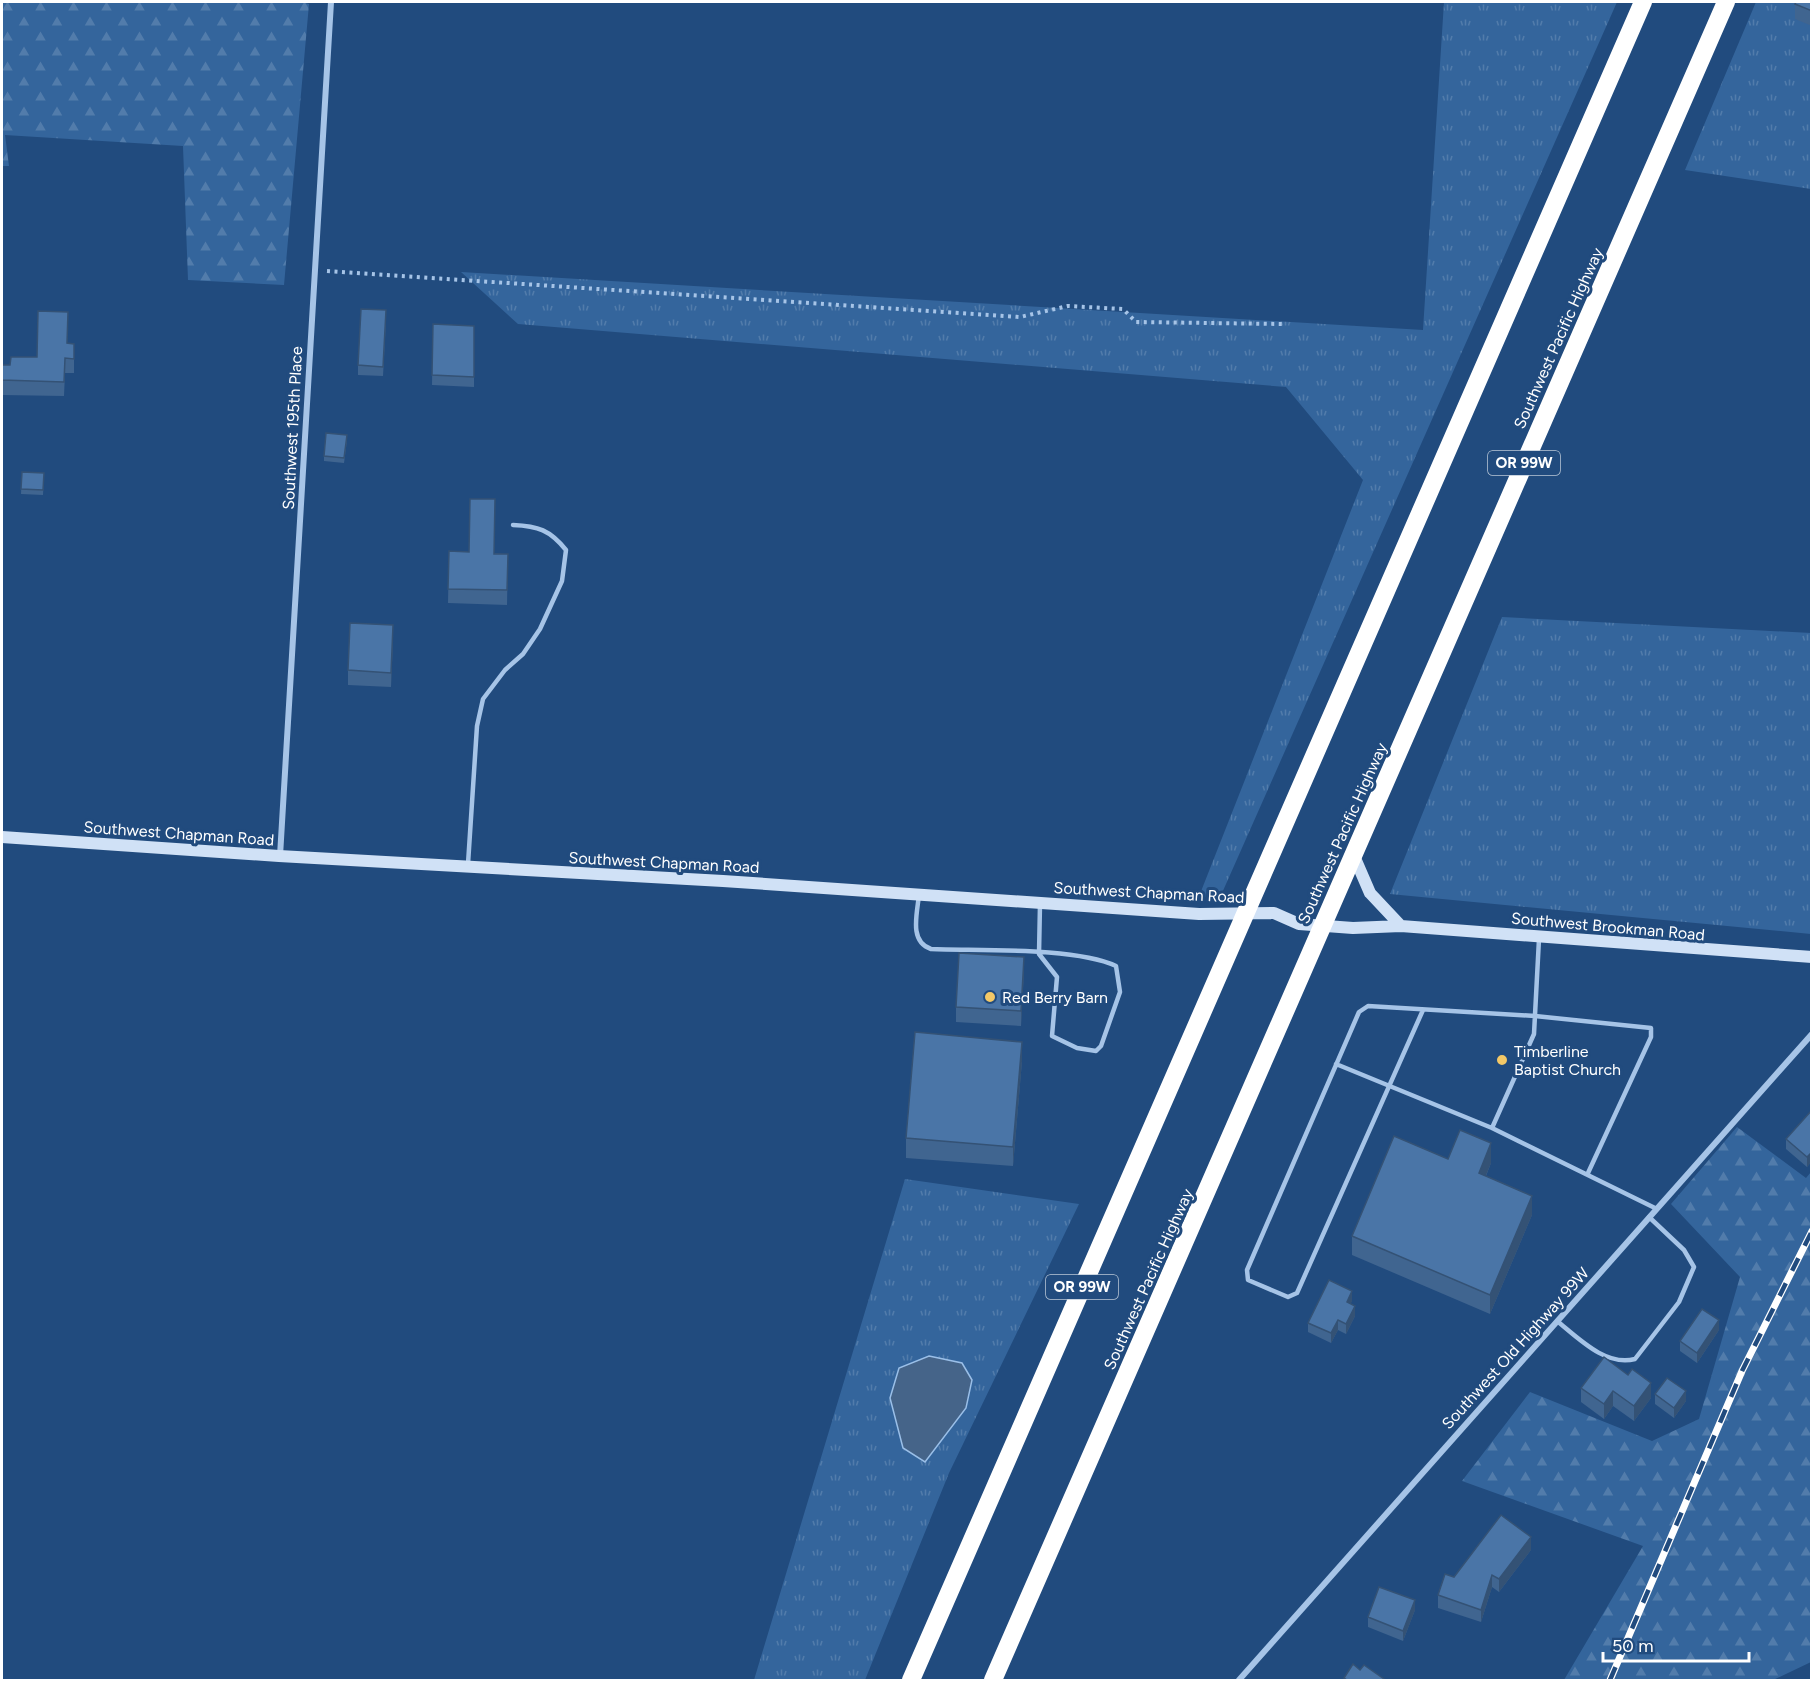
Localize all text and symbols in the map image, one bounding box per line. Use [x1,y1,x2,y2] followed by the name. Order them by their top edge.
[1510,244,1607,432] street label: Southwest Pacific Highway
[279,346,306,510] street label: Southwest 195th Place
[1488,451,1560,475] road number: OR 99W
[1294,739,1391,927] street label: Southwest Pacific Highway
[83,817,275,850] street label: Southwest Chapman Road
[568,848,760,877] street label: Southwest Chapman Road
[1053,878,1245,907] street label: Southwest Chapman Road
[1510,909,1706,944] street label: Southwest Brookman Road
[1002,988,1108,1007] place label: Red Berry Barn
[983,990,997,1004] marker: Red Berry Barn
[1514,1042,1621,1079] place label: Timberline Baptist Church
[1495,1053,1509,1067] marker: Timberline Baptist Church
[1100,1185,1197,1373] street label: Southwest Pacific Highway
[1438,1263,1593,1433] street label: Southwest Old Highway 99W
[1046,1275,1118,1299] road number: OR 99W
[1603,1625,1748,1663] scale bar
[1612,1635,1654,1657] text: 50 m

